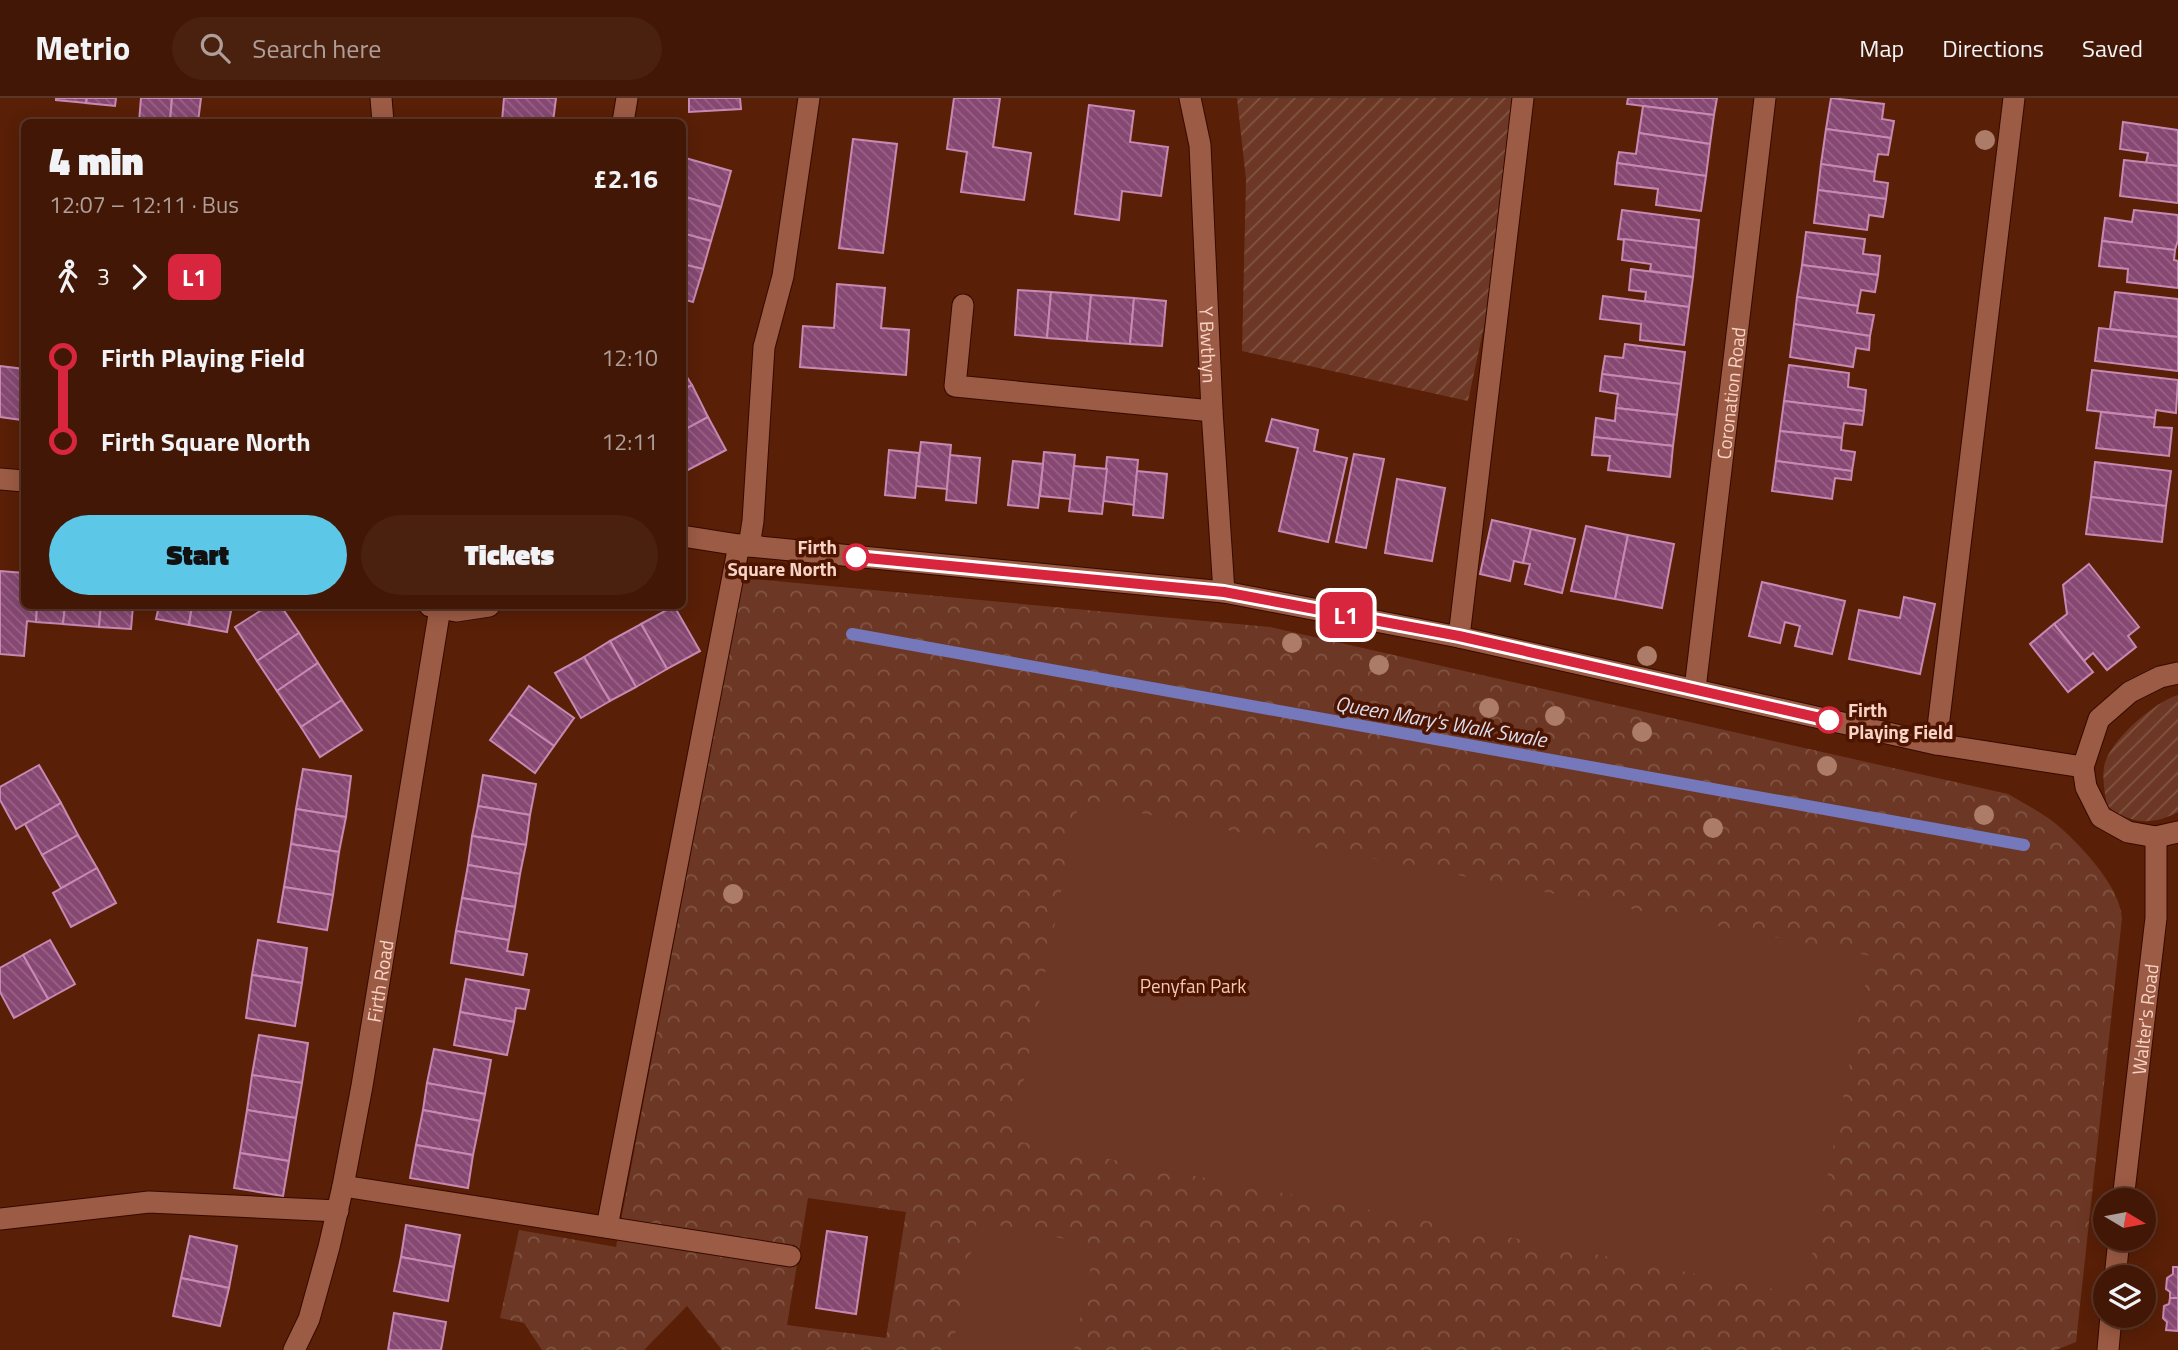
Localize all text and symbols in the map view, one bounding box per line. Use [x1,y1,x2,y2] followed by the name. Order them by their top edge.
[172,17,662,80] search box
[35,23,130,73] text: Metrio
[196,29,234,67] icon: search
[252,29,381,68] text: Search here
[1859,30,1904,66] text: Map
[1942,30,2044,66] text: Directions
[2082,30,2143,66] text: Saved
[49,132,143,190] text: 4 min
[593,159,658,198] text: £2.16
[49,187,239,222] text: 12:07 – 12:11 · Bus
[49,258,87,296] icon: walk
[120,258,158,296] icon: forward
[97,259,110,294] text: 3
[182,259,207,295] text: L1
[1193,306,1225,384] street label: Y Bwthyn
[1708,325,1752,461] street label: Coronation Road
[101,338,305,377] text: Firth Playing Field
[601,340,658,375] text: 12:10
[101,422,311,461] text: Firth Square North
[601,424,658,459] text: 12:11
[49,515,347,595] button: Start
[361,515,658,595] button: Tickets
[728,532,837,583] place label: Firth Square North
[843,544,869,570] marker: Firth Square North
[1314,592,1378,638] line badge: L1
[1334,597,1358,633] text: L1
[1333,687,1551,756] water label: Queen Mary's Walk Swale
[1848,695,1953,746] place label: Firth Playing Field
[1816,707,1842,733] marker: Firth Playing Field
[358,938,400,1024] street label: Firth Road
[2123,962,2165,1076] street label: Walter's Road
[1140,971,1246,1000] park label: Penyfan Park
[2093,1188,2156,1251] north arrow
[2093,1188,2156,1328] map controls
[2093,1265,2156,1328] button: layers

